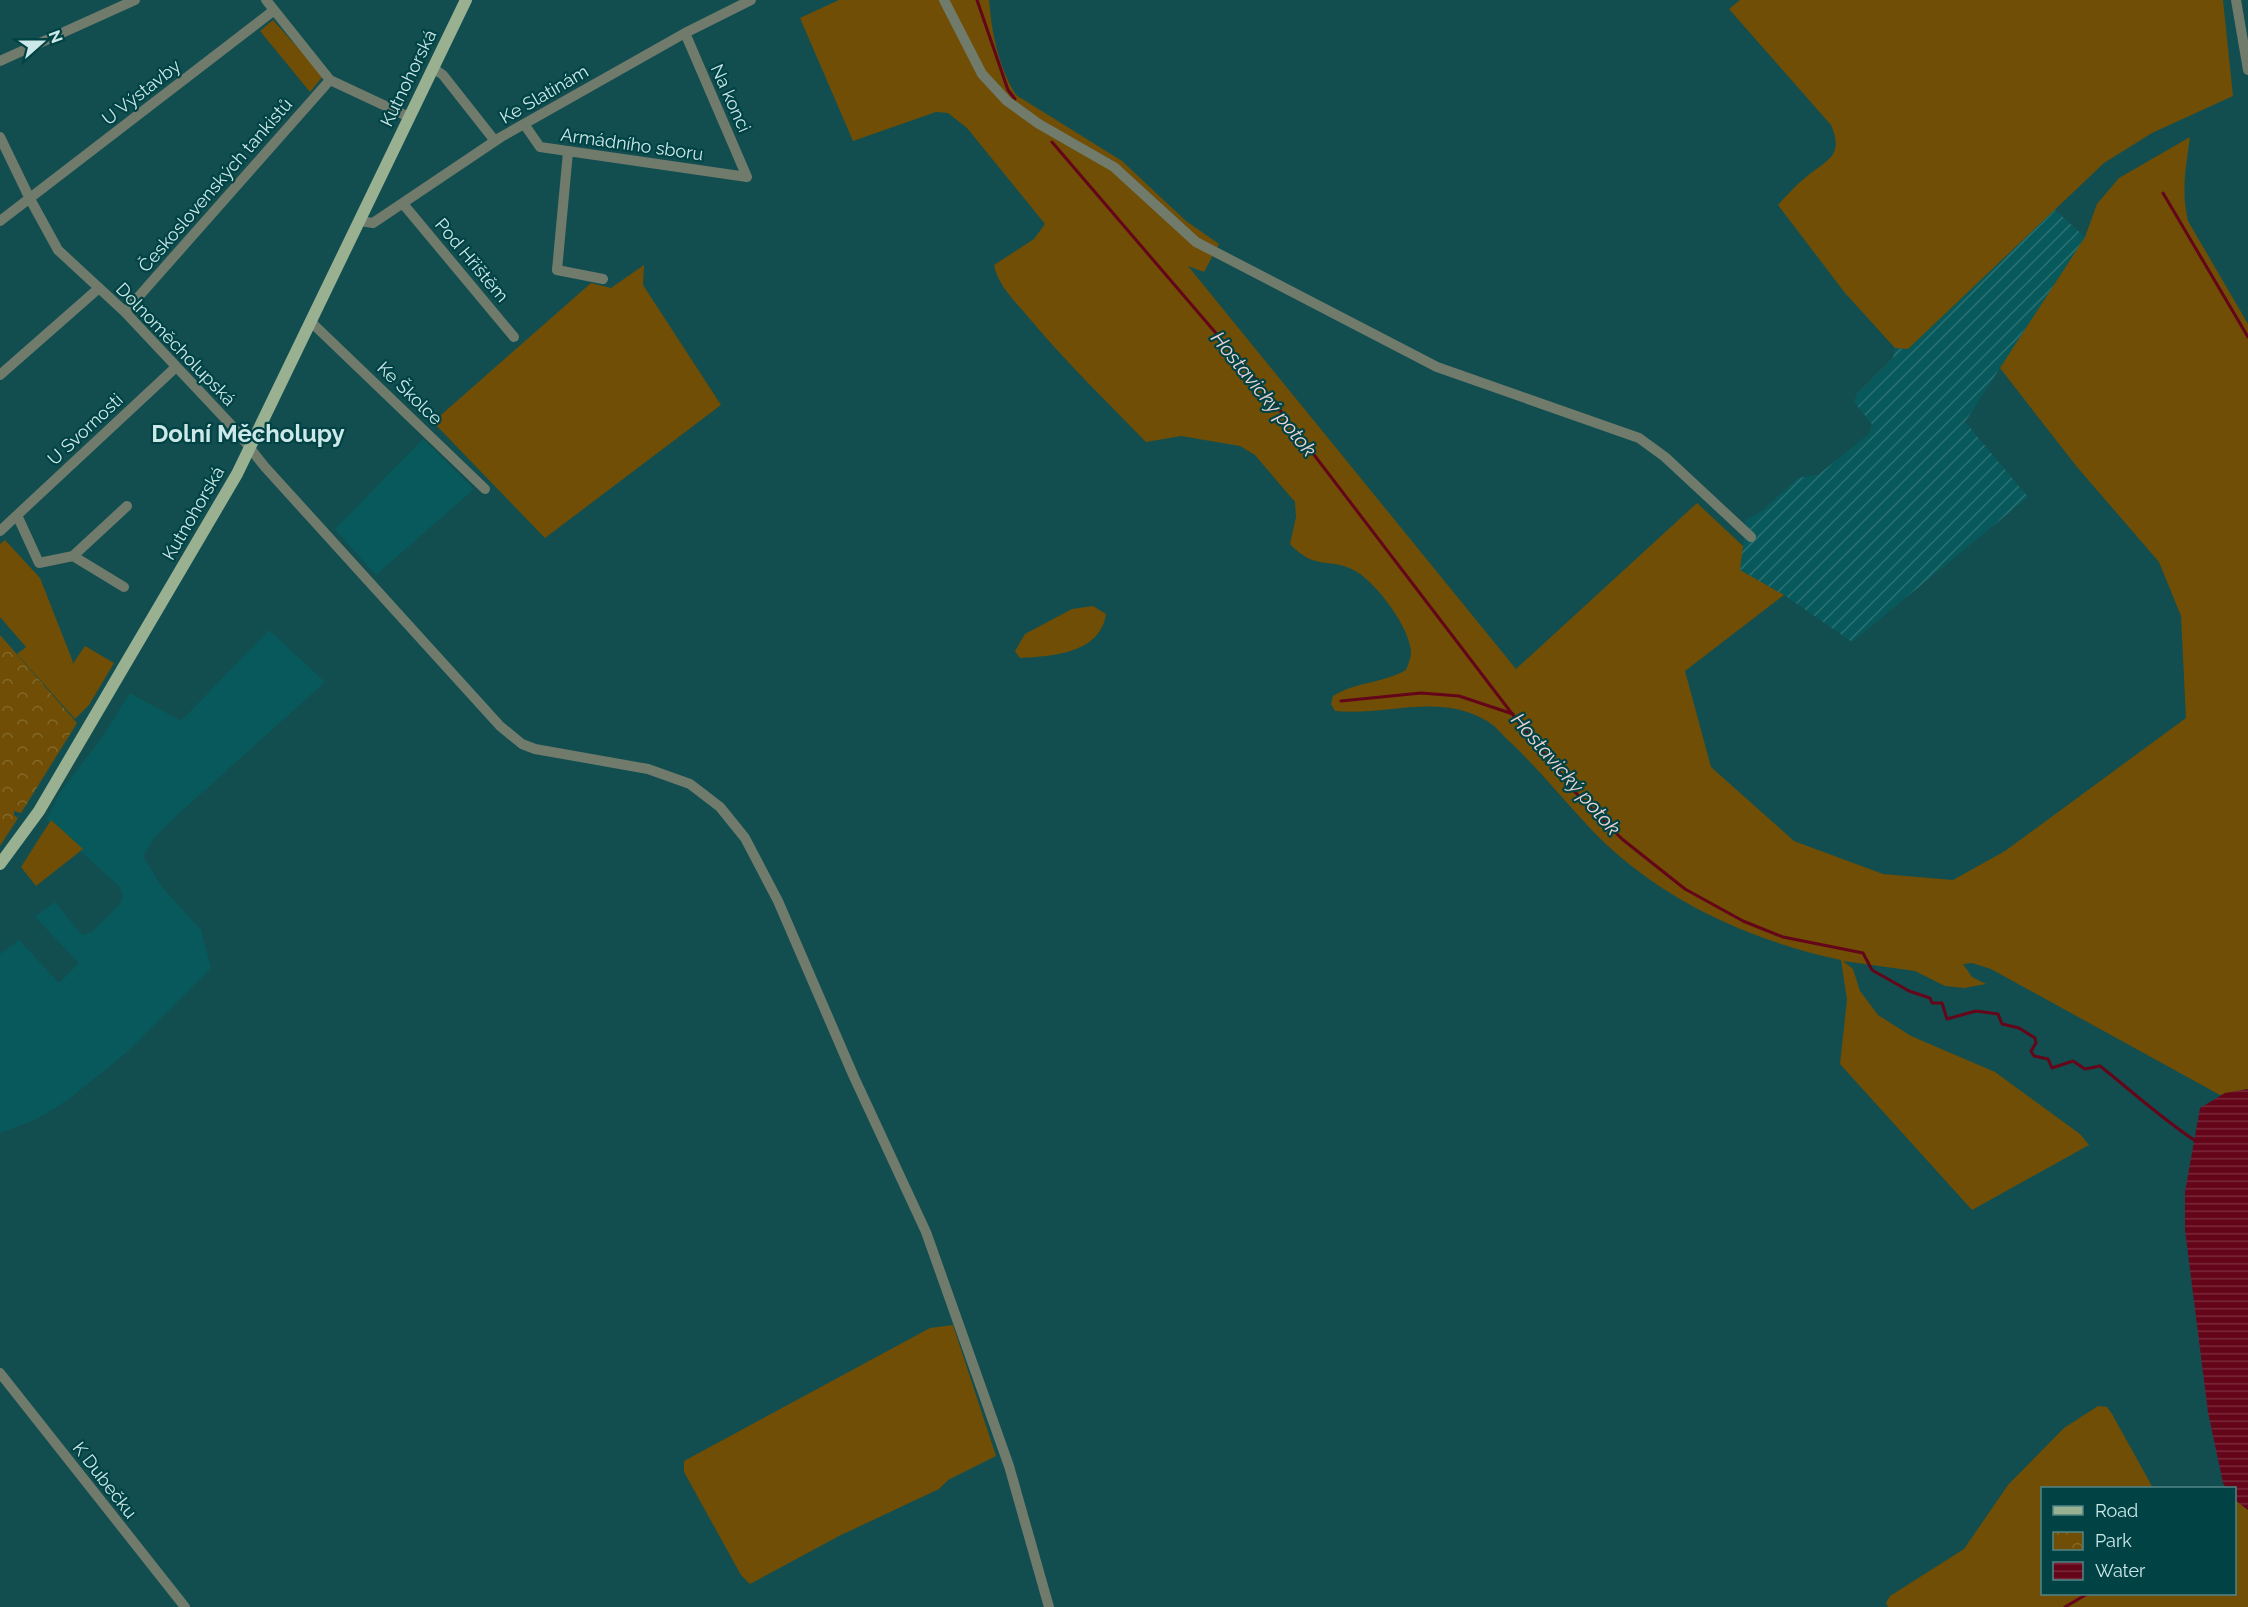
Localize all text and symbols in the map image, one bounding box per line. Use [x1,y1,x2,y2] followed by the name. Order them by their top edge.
[12,12,72,72] north arrow
[376,26,440,130] street label: Kutnohorská
[44,28,67,46] text: N
[98,55,184,129] street label: U Výstavby
[496,60,592,128] street label: Ke Slatinám
[707,61,755,135] street label: Na konci
[133,93,296,276] street label: Československých tankistů
[559,124,705,164] street label: Armádního sboru
[431,214,513,306] street label: Pod Hřištěm
[112,278,240,410] street label: Dolnoměcholupská
[1206,327,1322,462] water label: Hostavický potok
[373,356,448,429] street label: Ke Školce
[43,389,127,469] street label: U Svornosti
[151,419,345,448] district label: Dolní Měcholupy
[158,462,228,564] street label: Kutnohorská
[1506,708,1626,840] water label: Hostavický potok
[69,1438,141,1522] street label: K Dubečku
[2041,1487,2236,1595] legend
[2095,1500,2138,1521] text: Road
[2095,1530,2132,1551] text: Park
[2095,1560,2146,1581] text: Water

